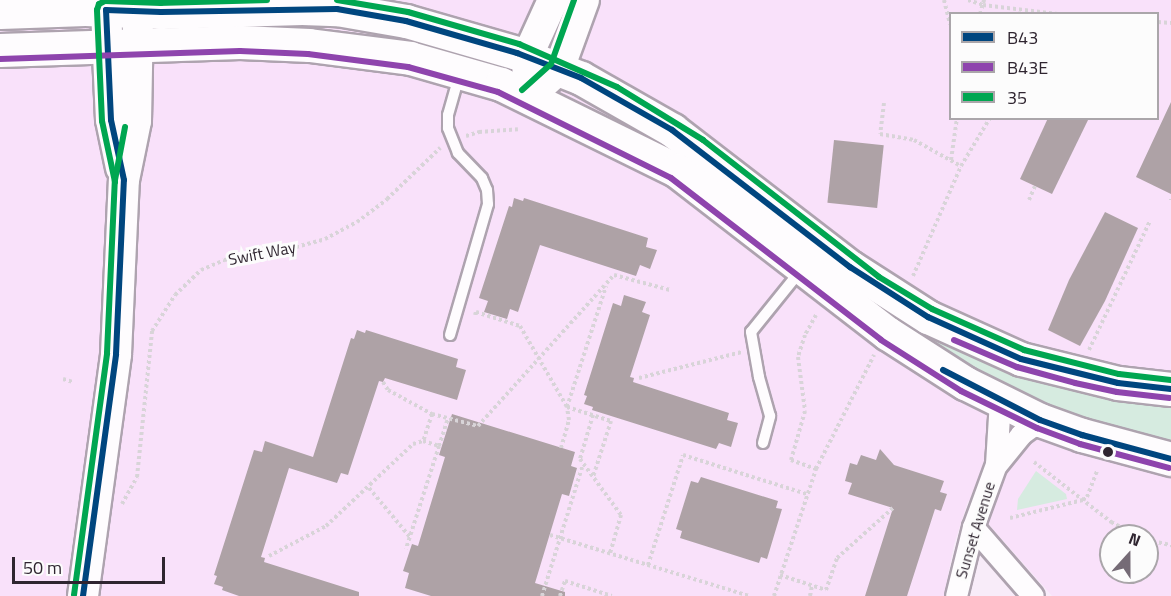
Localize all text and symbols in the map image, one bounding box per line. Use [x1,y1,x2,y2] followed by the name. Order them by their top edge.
[949,12,1159,120] legend
[1007,24,1038,51] text: B43
[1007,54,1048,81] text: B43E
[1007,84,1027,111] text: 35
[227,237,297,269] street label: Swift Way
[1102,446,1114,458] unlabelled marker
[951,479,999,581] street label: Sunset Avenue
[1099,524,1159,584] north arrow
[1125,526,1144,552] text: N
[15,545,168,583] scale bar
[23,554,62,581] text: 50 m

